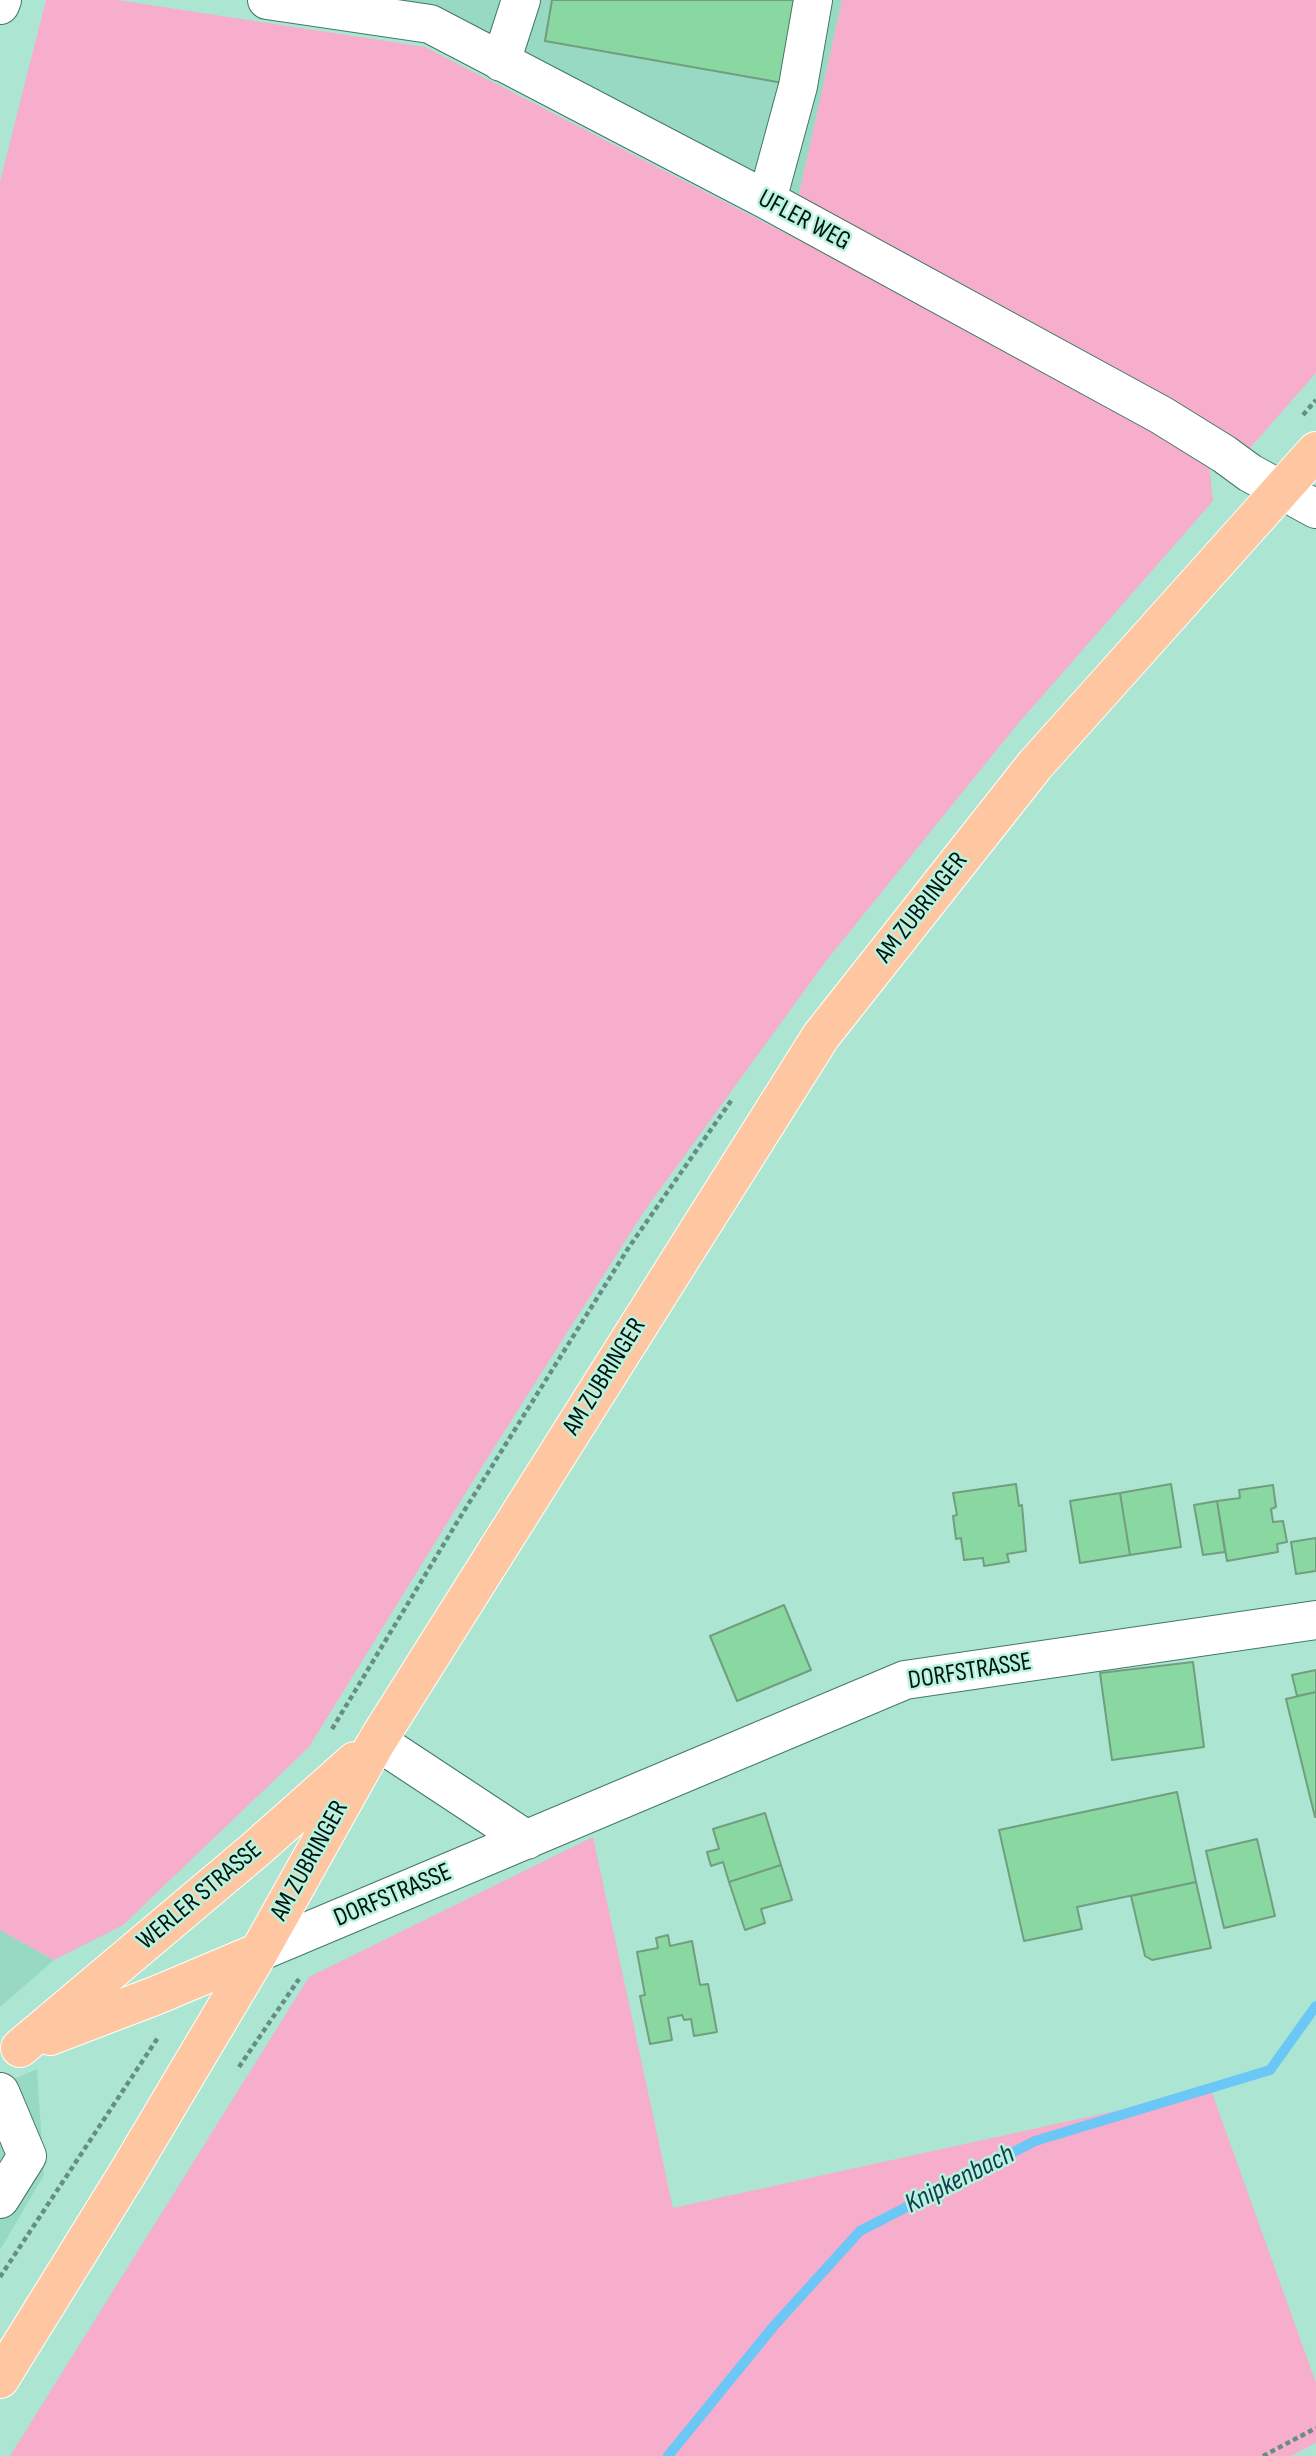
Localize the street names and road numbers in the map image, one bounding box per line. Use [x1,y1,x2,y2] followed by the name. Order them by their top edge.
[753,184,855,258] street label: UFLER WEG
[869,846,975,970] street label: AM ZUBRINGER
[557,1313,653,1441] street label: AM ZUBRINGER
[906,1647,1034,1697] street label: DORFSTRASSE
[264,1796,356,1926] street label: AM ZUBRINGER
[131,1835,269,1957] street label: WERLER STRASSE
[330,1857,456,1935] street label: DORFSTRASSE

